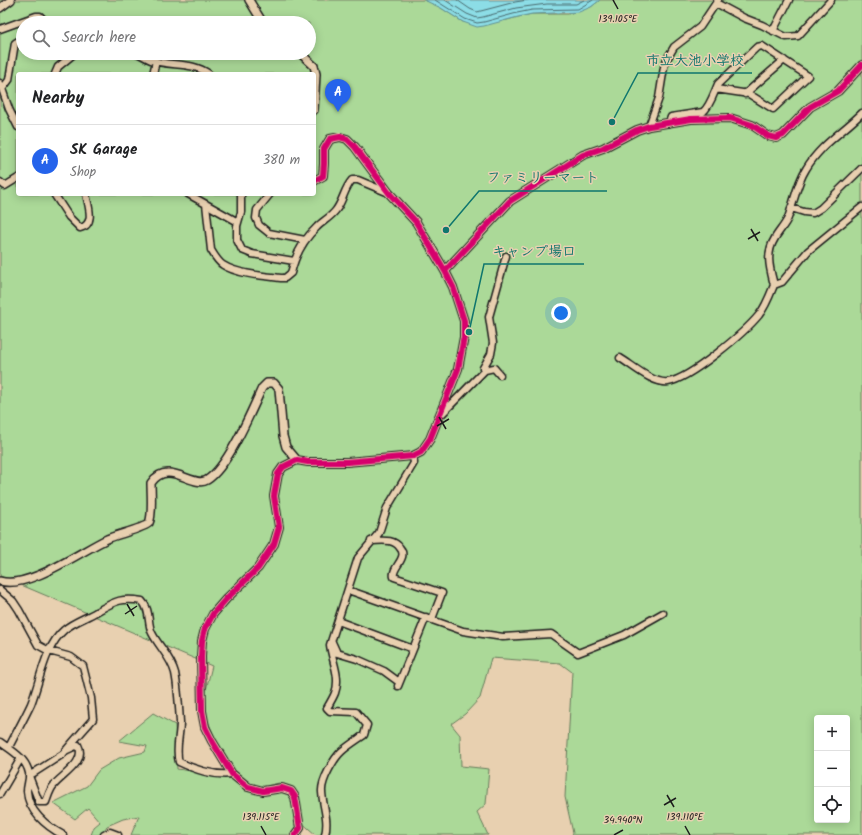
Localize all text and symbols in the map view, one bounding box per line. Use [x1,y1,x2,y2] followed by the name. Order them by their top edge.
[599,11,639,27] text: 139.105°E
[16,16,316,60] search box
[62,26,136,50] text: Search here
[30,27,52,49] icon: search
[638,47,752,73] callout: 市立大池小学校
[646,50,744,72] text: 市立大池小学校
[325,79,351,112] pin: A
[32,85,84,112] text: Nearby
[70,138,137,162] text: SK Garage
[41,150,49,171] text: A
[263,150,300,171] text: 380 m
[70,162,96,183] text: Shop
[479,165,607,191] callout: ファミリーマート
[487,167,599,189] text: ファミリーマート
[484,238,584,264] callout: キャンプ場口
[492,241,576,263] text: キャンプ場口
[551,303,571,323] your location
[814,715,850,823] map controls
[814,715,850,751] button: +
[814,751,850,787] button: −
[814,787,850,823] button: locate
[243,809,281,825] text: 139.115°E
[667,809,704,825] text: 139.110°E
[603,812,643,828] text: 34.940°N

